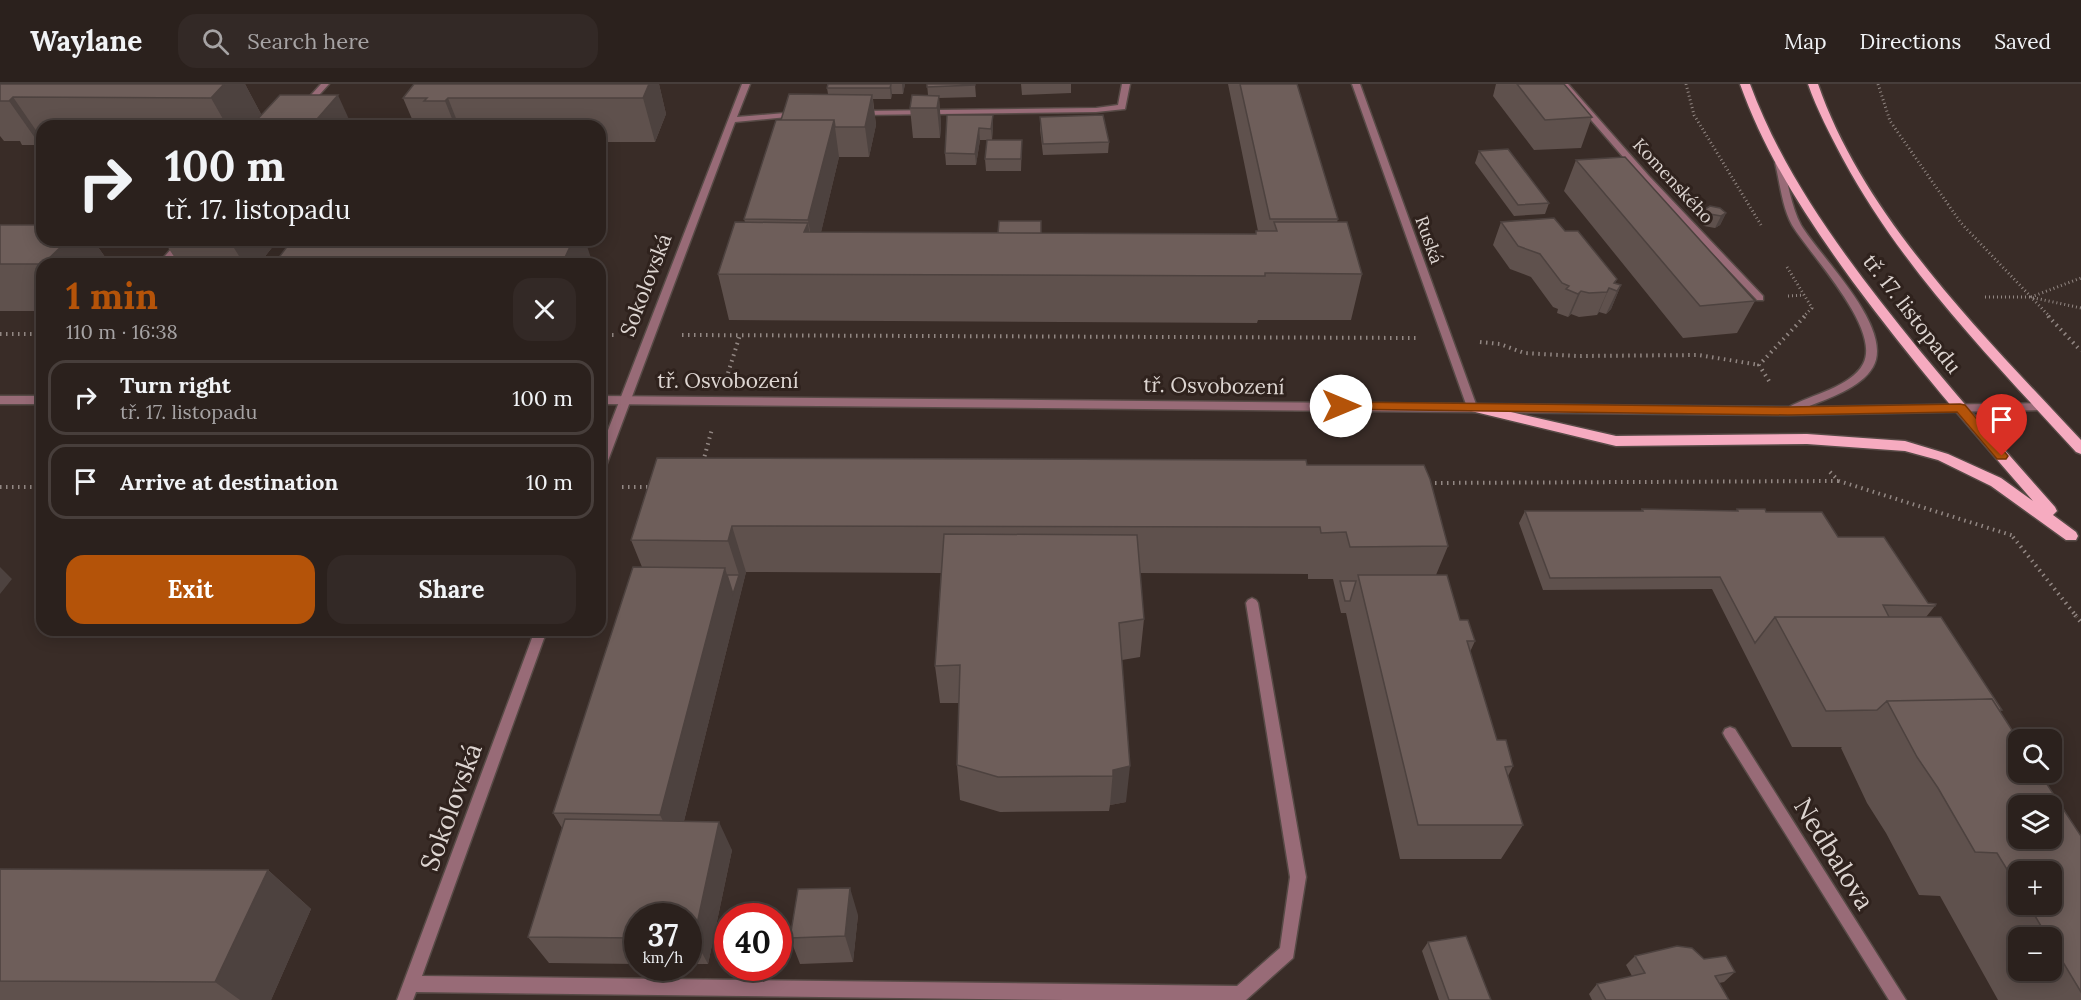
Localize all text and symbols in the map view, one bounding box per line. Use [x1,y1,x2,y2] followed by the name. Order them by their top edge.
[178,14,598,68] search box
[30,23,142,59] text: Waylane
[199,25,232,58] icon: search
[247,27,370,55] text: Search here
[1784,28,1827,55] text: Map
[1860,28,1961,55] text: Directions
[1994,28,2051,55] text: Saved
[1628,133,1719,228] street label: Komenského
[165,139,285,193] text: 100 m
[66,144,144,222] icon: right
[165,192,351,226] text: tř. 17. listopadu
[1410,213,1449,267] street label: Ruská
[614,229,678,340] street label: Sokolovská
[1857,249,1967,379] street label: tř. 17. listopadu
[66,273,158,319] text: 1 min
[513,278,576,341] button: close
[66,319,178,344] text: 110 m · 16:38
[657,367,799,394] street label: tř. Osvobození
[120,371,231,399] text: Turn right
[1143,371,1285,400] street label: tř. Osvobození
[1309,374,1373,438] position arrow
[69,381,102,414] icon: right
[512,384,573,412] text: 100 m
[1976,394,2027,456] pin
[120,399,257,424] text: tř. 17. listopadu
[1985,403,2018,436] icon: arrive
[69,465,102,498] icon: arrive
[120,468,338,496] text: Arrive at destination
[526,468,573,496] text: 10 m
[66,555,315,624] button: Exit
[327,555,576,624] button: Share
[2008,729,2062,981] map controls
[2008,729,2062,783] button: search
[412,738,489,875] street label: Sokolovská
[1787,792,1882,916] street label: Nedbalova
[2008,795,2062,849] button: layers
[2008,861,2062,915] button: +
[714,903,792,981] speed limit sign: 40
[648,916,678,954] text: 37
[2008,927,2062,981] button: −
[643,948,683,967] text: km/h

